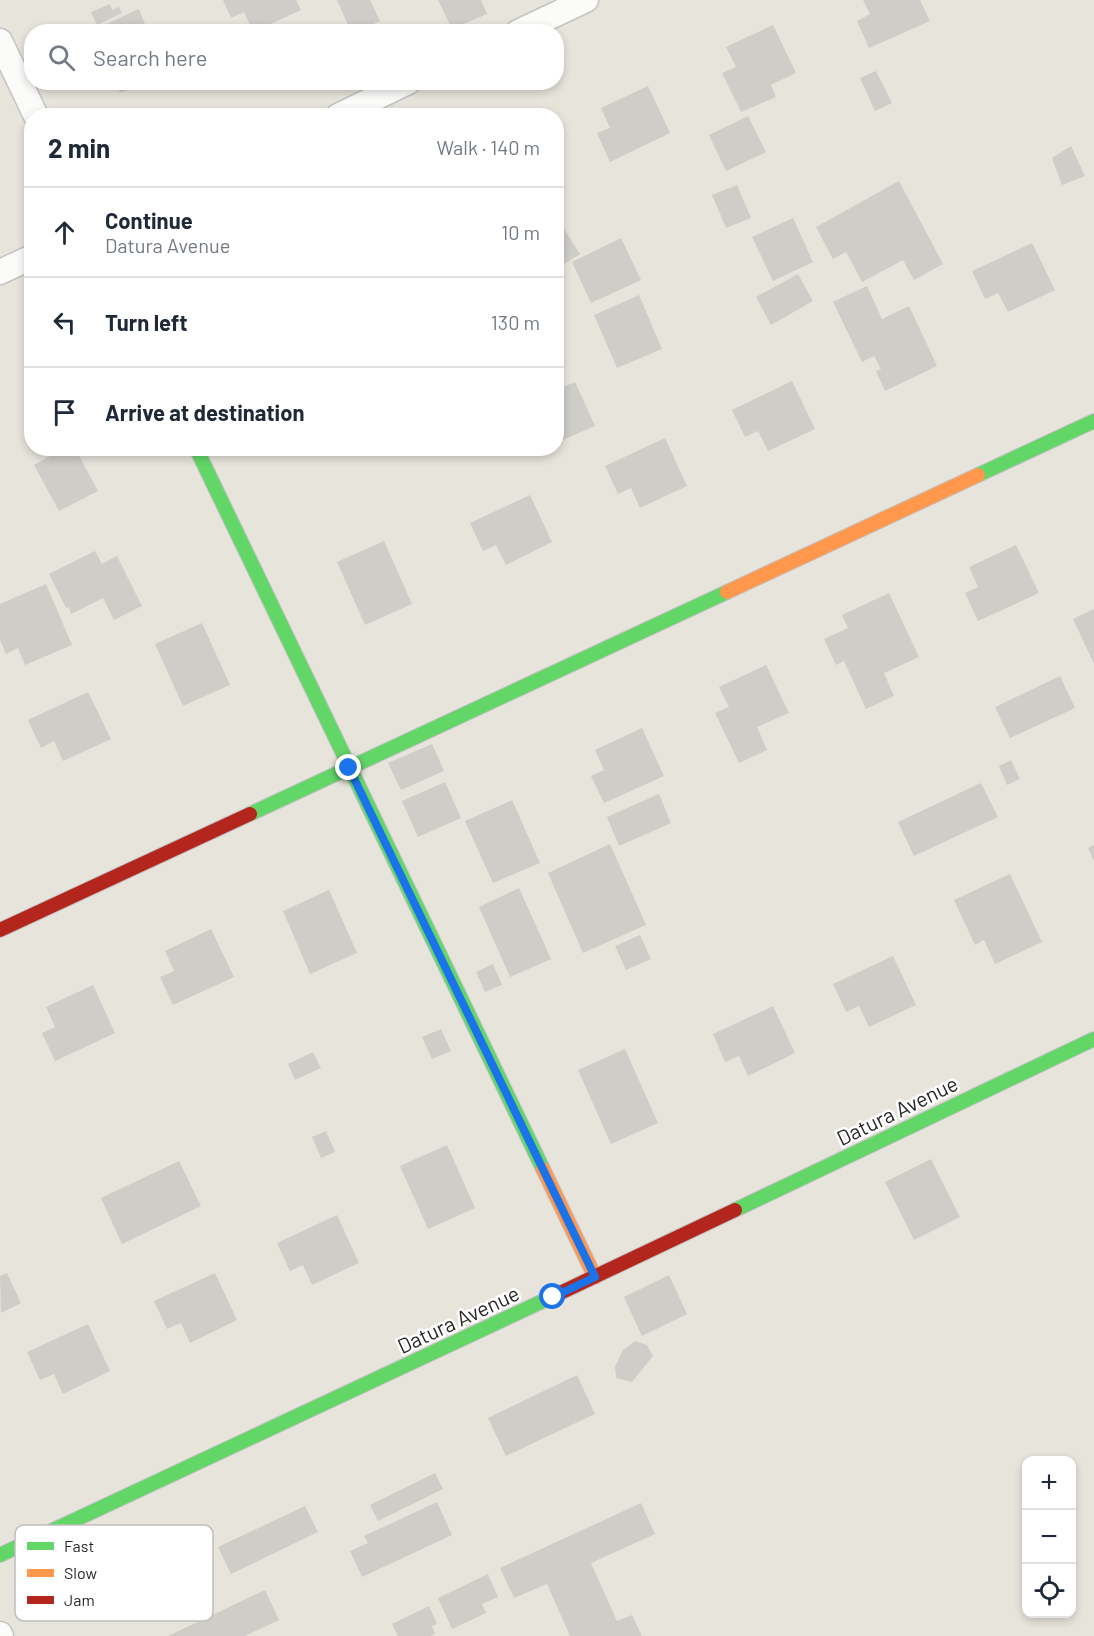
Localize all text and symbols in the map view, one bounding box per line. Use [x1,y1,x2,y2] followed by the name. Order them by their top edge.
[24,24,564,90] search box
[45,41,78,74] icon: search
[93,44,207,70] text: Search here
[48,132,110,163] text: 2 min
[436,135,540,159] text: Walk · 140 m
[105,207,193,233] text: Continue
[48,216,81,249] icon: ahead
[501,220,540,244] text: 10 m
[105,233,230,257] text: Datura Avenue
[48,306,81,339] icon: left
[105,309,188,335] text: Turn left
[491,310,540,334] text: 130 m
[48,396,81,429] icon: arrive
[105,399,304,425] text: Arrive at destination
[335,754,361,780] route end
[832,1070,962,1150] street label: Datura Avenue
[393,1280,523,1358] street label: Datura Avenue
[539,1283,565,1309] route start
[1022,1456,1076,1618] map controls
[1022,1456,1076,1510] button: +
[1022,1510,1076,1564] button: −
[15,1525,213,1621] legend
[64,1536,94,1555] text: Fast
[64,1563,97,1582] text: Slow
[1022,1564,1076,1618] button: locate
[64,1590,95,1609] text: Jam

